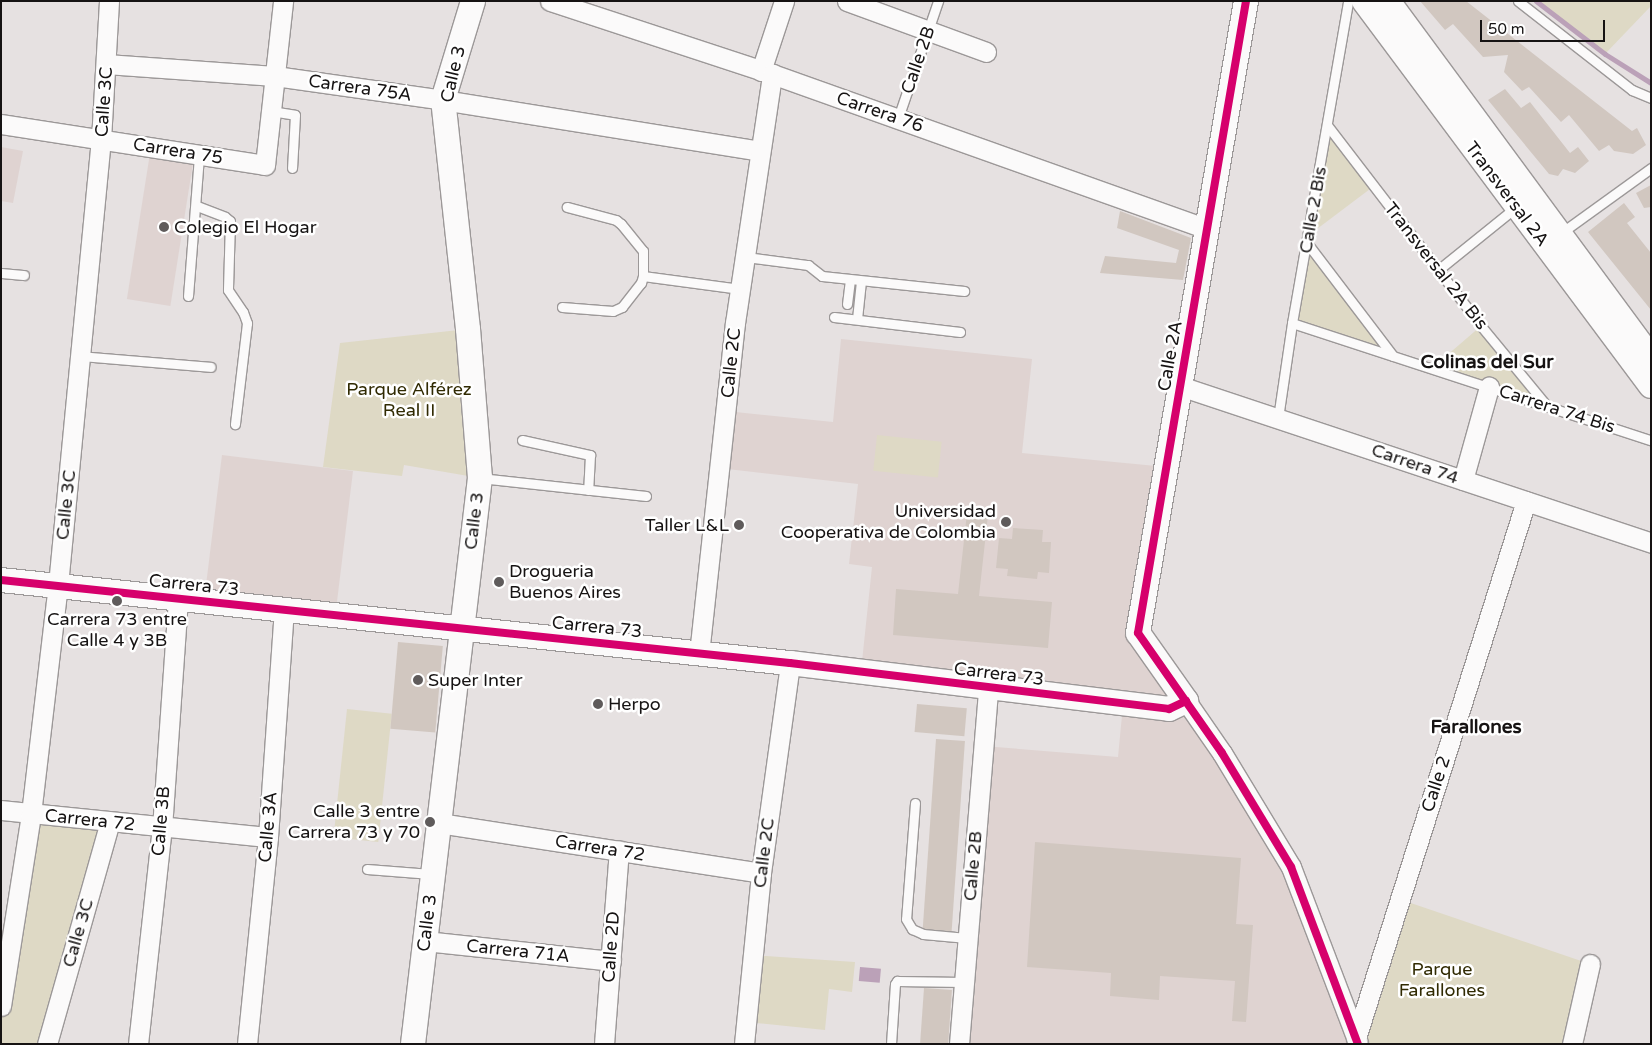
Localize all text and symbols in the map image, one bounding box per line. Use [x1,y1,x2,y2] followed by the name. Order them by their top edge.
[1482,10,1607,42] scale bar
[1488,20,1525,38] text: 50 m
[896,23,940,97] street label: Calle 2B
[436,43,470,105] street label: Calle 3
[91,66,117,138] street label: Calle 3C
[307,70,413,106] street label: Carrera 75A
[834,87,926,137] street label: Carrera 76
[132,133,224,169] street label: Carrera 75
[1461,137,1553,251] street label: Transversal 2A
[1295,165,1331,255] street label: Calle 2 Bis
[1380,198,1492,334] street label: Transversal 2A Bis
[174,216,317,238] place label: Colegio El Hogar
[158,221,170,233] marker: Colegio El Hogar
[1153,319,1187,393] street label: Calle 2A
[717,327,745,399] street label: Calle 2C
[1420,352,1554,374] district label: Colinas del Sur
[346,379,472,422] park label: Parque Alférez Real II
[1496,380,1618,438] street label: Carrera 74 Bis
[1369,439,1461,489] street label: Carrera 74
[52,469,80,541] street label: Calle 3C
[460,491,488,551] street label: Calle 3
[781,501,996,544] place label: Universidad Cooperativa de Colombia
[645,514,729,536] place label: Taller L&L
[1000,516,1012,528] marker: Universidad Cooperativa de Colombia
[733,519,745,531] marker: Taller L&L
[509,561,621,604] place label: Drogueria Buenos Aires
[148,570,240,600] street label: Carrera 73
[493,576,505,588] marker: Drogueria Buenos Aires
[111,595,123,607] marker: Carrera 73 entre Calle 4 y 3B
[47,609,187,652] place label: Carrera 73 entre Calle 4 y 3B
[551,612,643,642] street label: Carrera 73
[953,658,1045,690] street label: Carrera 73
[428,669,523,691] place label: Super Inter
[412,674,424,686] marker: Super Inter
[608,693,661,715] place label: Herpo
[592,698,604,710] marker: Herpo
[1430,717,1522,739] district label: Farallones
[1417,753,1455,815] street label: Calle 2
[147,785,175,857] street label: Calle 3B
[254,791,282,863] street label: Calle 3A
[288,801,420,844] place label: Calle 3 entre Carrera 73 y 70
[44,805,136,835] street label: Carrera 72
[424,816,436,828] marker: Calle 3 entre Carrera 73 y 70
[749,817,779,889] street label: Calle 2C
[554,830,646,866] street label: Carrera 72
[959,830,987,902] street label: Calle 2B
[413,893,441,953] street label: Calle 3
[58,896,98,970] street label: Calle 3C
[598,911,624,983] street label: Calle 2D
[465,935,571,967] street label: Carrera 71A
[1399,959,1485,1002] park label: Parque Farallones

